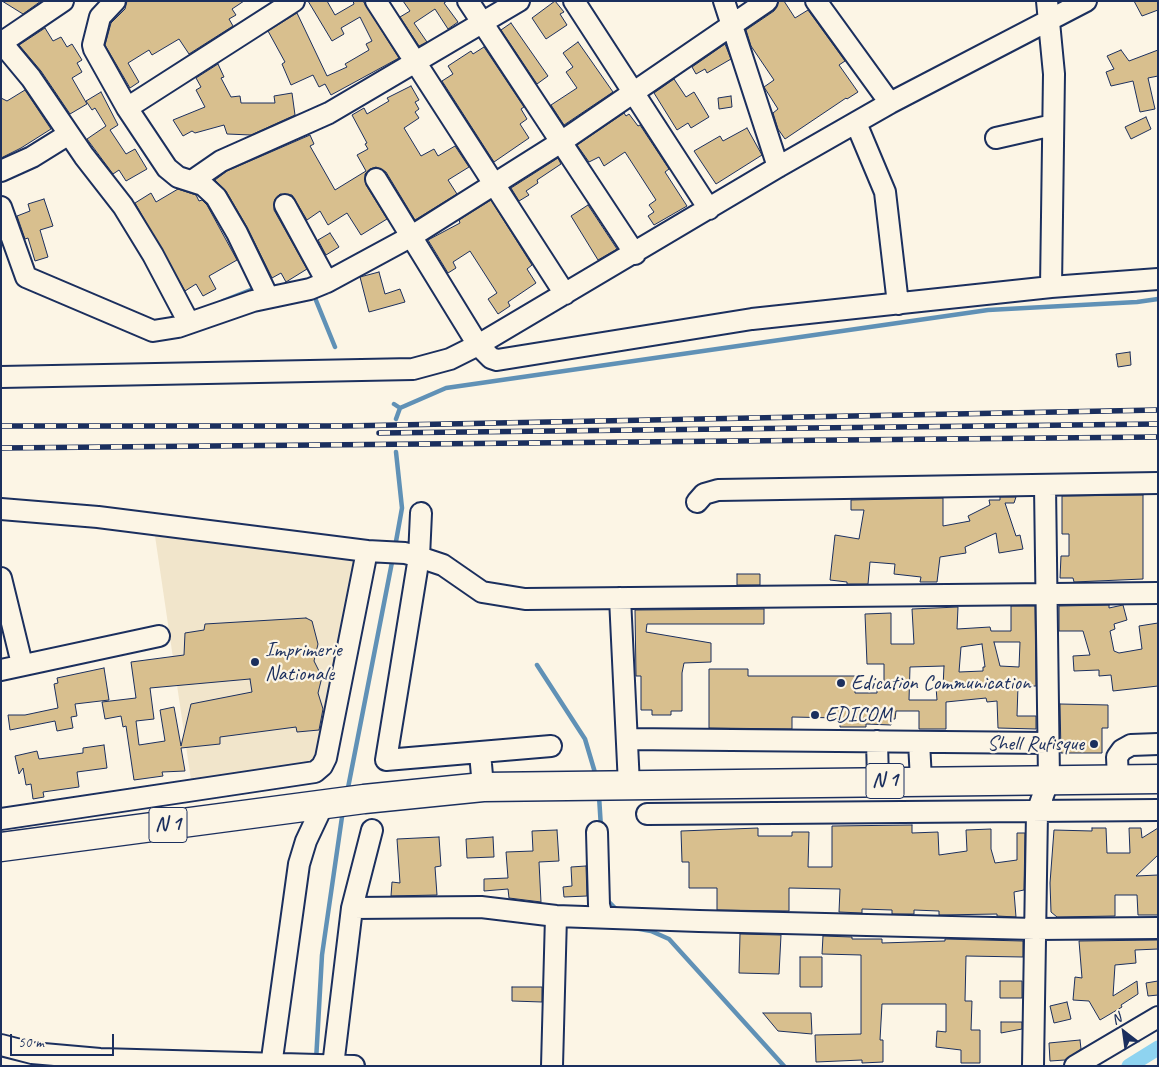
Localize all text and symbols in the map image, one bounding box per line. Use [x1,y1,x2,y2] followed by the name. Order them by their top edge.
[265,637,341,687] place label: Imprimerie Nationale
[249,656,261,668] marker: Imprimerie Nationale
[851,670,1030,696] place label: Edication Communication
[835,677,847,689] marker: Edication Communication
[825,702,892,728] place label: EDICOM
[809,709,821,721] marker: EDICOM
[987,731,1084,757] place label: Shell Rufisque
[1088,738,1100,750] marker: Shell Rufisque
[866,764,904,798] road number: N 1
[149,808,187,842] road number: N 1
[1099,1007,1149,1057] north arrow
[1108,1009,1124,1028] text: N
[12,1024,116,1056] scale bar
[18,1033,44,1052] text: 50 m

